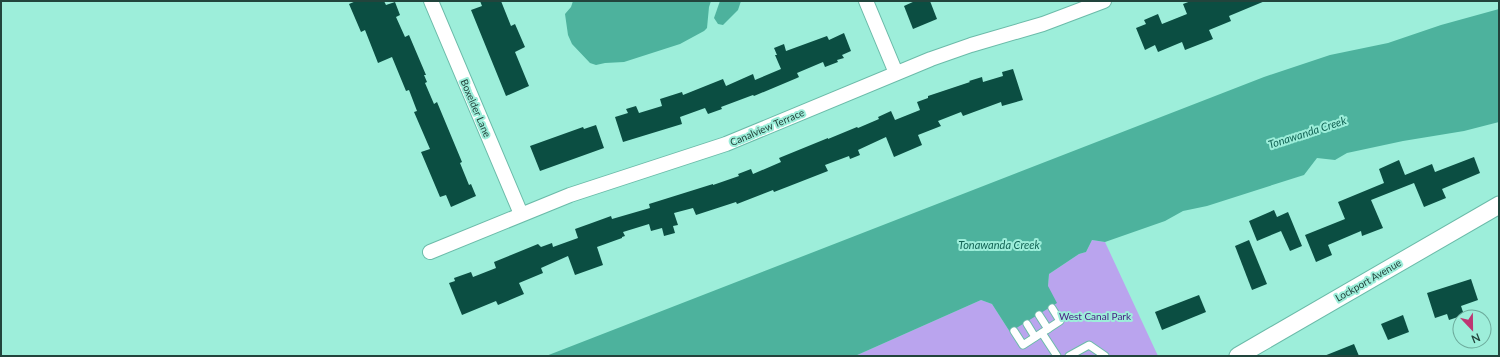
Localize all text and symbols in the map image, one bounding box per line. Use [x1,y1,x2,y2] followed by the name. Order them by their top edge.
[458,77,494,139] street label: Boxelder Lane
[728,106,806,148] street label: Canalview Terrace
[1266,113,1348,151] water label: Tonawanda Creek
[958,238,1040,251] water label: Tonawanda Creek
[1333,256,1403,304] street label: Lockport Avenue
[1452,309,1492,349] north arrow
[1059,310,1132,322] park label: West Canal Park
[1470,331,1482,346] text: N

